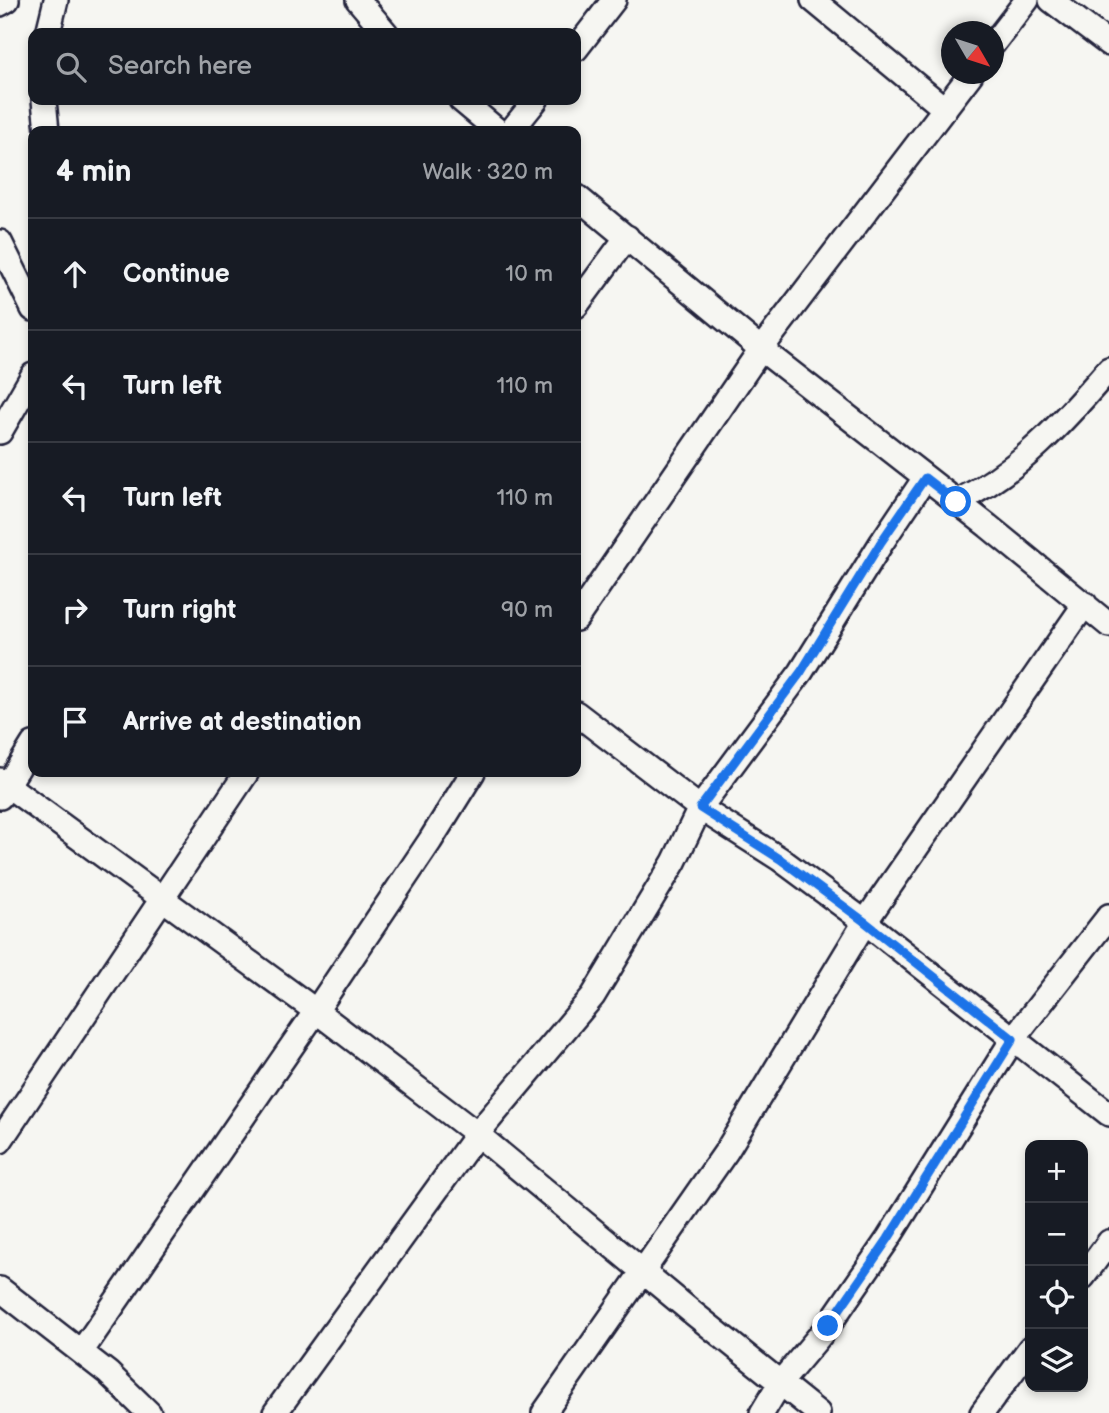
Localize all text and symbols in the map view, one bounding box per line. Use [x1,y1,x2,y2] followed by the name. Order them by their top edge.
[941,21,1004,84] north arrow
[28,28,581,105] search box
[52,48,90,86] icon: search
[108,51,252,82] text: Search here
[56,154,131,190] text: 4 min
[422,158,553,186] text: Walk · 320 m
[56,255,94,293] icon: ahead
[123,259,230,290] text: Continue
[505,260,553,288] text: 10 m
[56,367,94,405] icon: left
[123,371,222,402] text: Turn left
[496,372,553,400] text: 110 m
[56,479,94,517] icon: left
[123,483,222,514] text: Turn left
[496,484,553,512] text: 110 m
[940,486,971,517] route start
[56,591,94,629] icon: right
[123,595,236,626] text: Turn right
[501,596,553,624] text: 90 m
[56,703,94,741] icon: arrive
[123,707,362,738] text: Arrive at destination
[1025,1140,1088,1392] map controls
[1025,1140,1088,1203] button: +
[1025,1203,1088,1266] button: −
[1025,1266,1088,1329] button: locate
[812,1310,843,1341] route end
[1025,1329,1088,1392] button: layers

